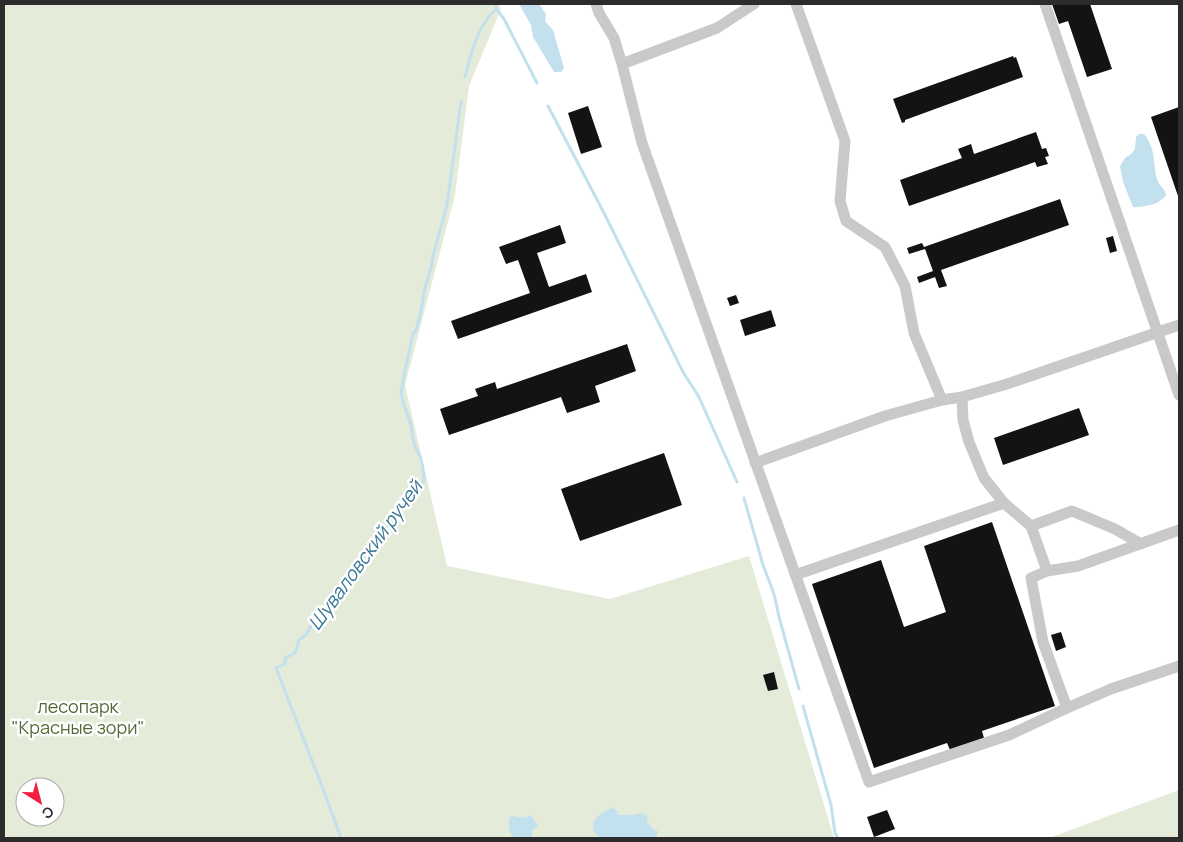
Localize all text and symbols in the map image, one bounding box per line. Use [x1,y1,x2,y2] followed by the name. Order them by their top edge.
[302,473,429,635] water label: Шуваловский ручей
[12,694,144,739] park label: лесопарк "Красные зори"
[15,777,65,827] north arrow
[38,802,58,824] text: С

